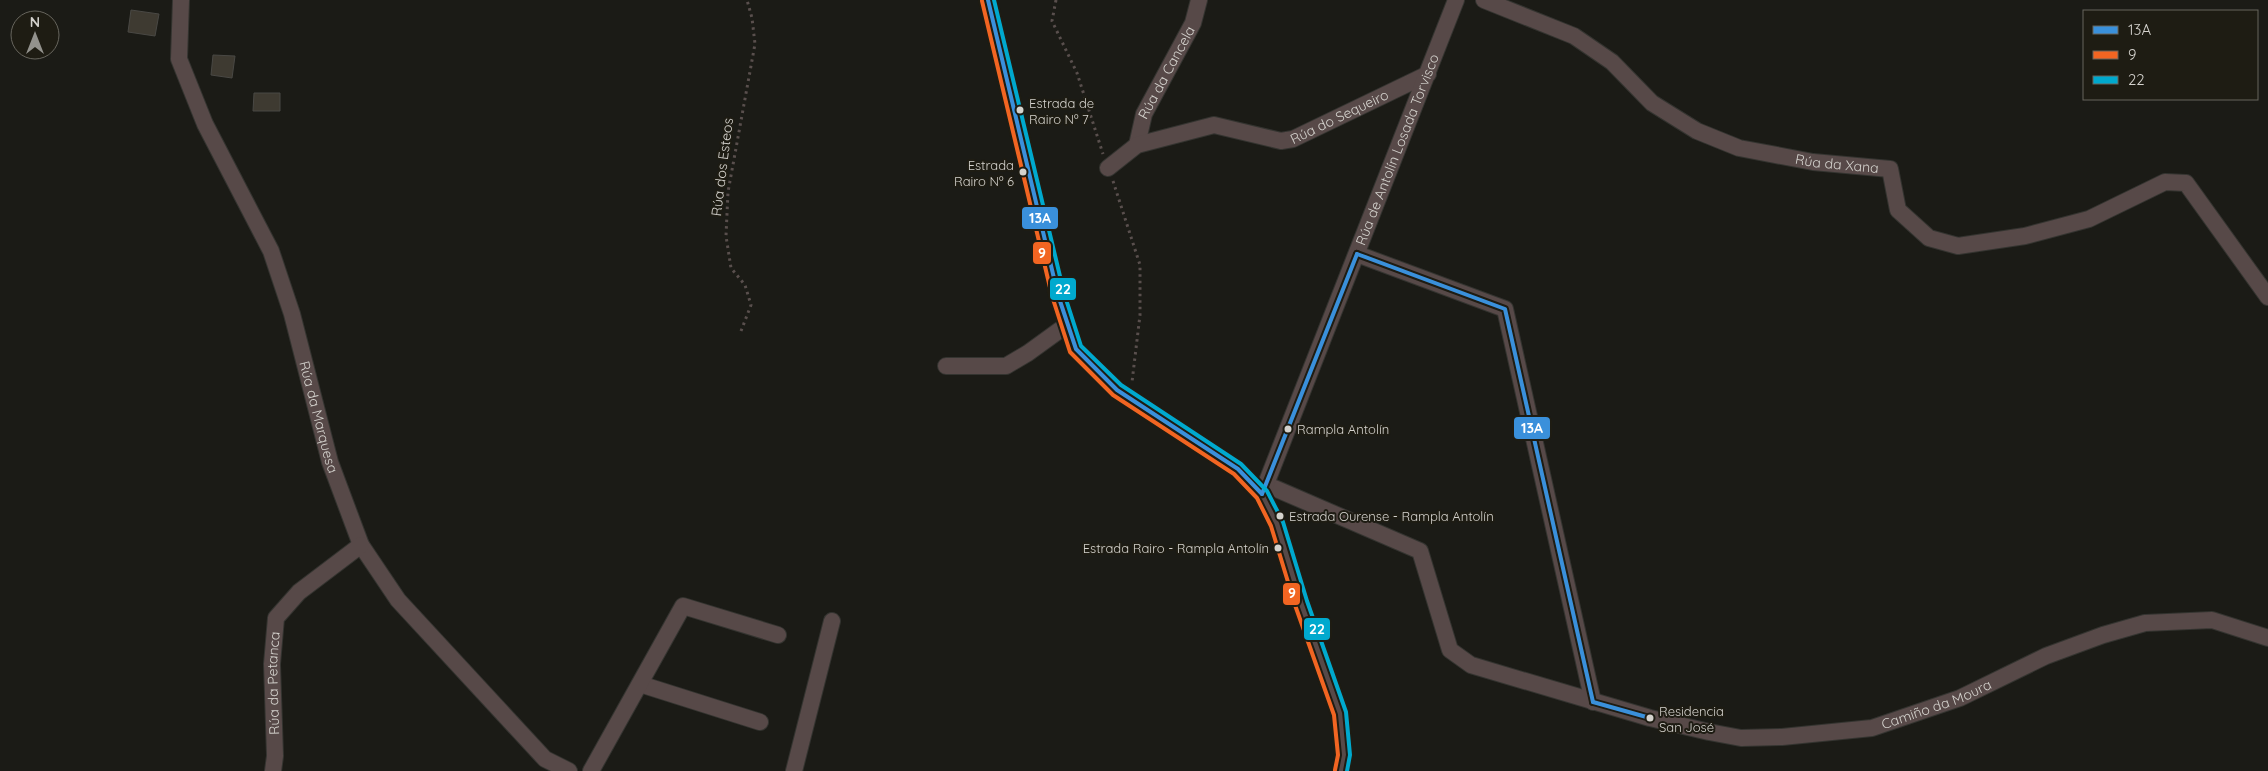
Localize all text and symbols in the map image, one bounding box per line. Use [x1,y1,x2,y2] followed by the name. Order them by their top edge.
[10,10,60,60] north arrow
[2083,10,2258,100] legend
[30,13,40,31] text: N
[2128,20,2151,39] text: 13A
[1134,23,1199,122] street label: Rúa da Cancela
[2128,45,2136,64] text: 9
[1352,51,1443,248] street label: Rúa de Antolín Losada Torvisco
[2128,70,2145,89] text: 22
[1287,85,1391,148] street label: Rúa do Sequeiro
[1029,95,1094,127] place label: Estrada de Rairo Nº 7
[1015,105,1025,115] marker: Estrada de Rairo Nº 7
[707,117,737,217] street label: Rúa dos Esteos
[1794,150,1880,177] street label: Rúa da Xana
[954,157,1014,189] place label: Estrada Rairo Nº 6
[1018,167,1028,177] marker: Estrada Rairo Nº 6
[1021,206,1059,230] line badge: 13A
[1029,209,1051,227] text: 13A
[1032,241,1052,265] line badge: 9
[1038,244,1046,262] text: 9
[1049,277,1077,301] line badge: 22
[1055,280,1071,298] text: 22
[295,359,342,476] street label: Rúa da Marquesa
[1513,416,1551,440] line badge: 13A
[1521,419,1543,437] text: 13A
[1297,421,1389,437] place label: Rampla Antolín
[1283,424,1293,434] marker: Rampla Antolín
[1289,508,1494,524] place label: Estrada Ourense - Rampla Antolín
[1275,511,1285,521] marker: Estrada Ourense - Rampla Antolín
[1083,540,1269,556] place label: Estrada Rairo - Rampla Antolín
[1273,543,1283,553] marker: Estrada Rairo - Rampla Antolín
[1282,582,1301,606] line badge: 9
[1288,584,1296,602] text: 9
[1303,617,1331,641] line badge: 22
[1309,620,1325,638] text: 22
[263,631,284,735] street label: Rúa da Petanca
[1879,675,1994,733] street label: Camiño da Moura
[1659,703,1724,735] place label: Residencia San José
[1645,713,1655,723] marker: Residencia San José

